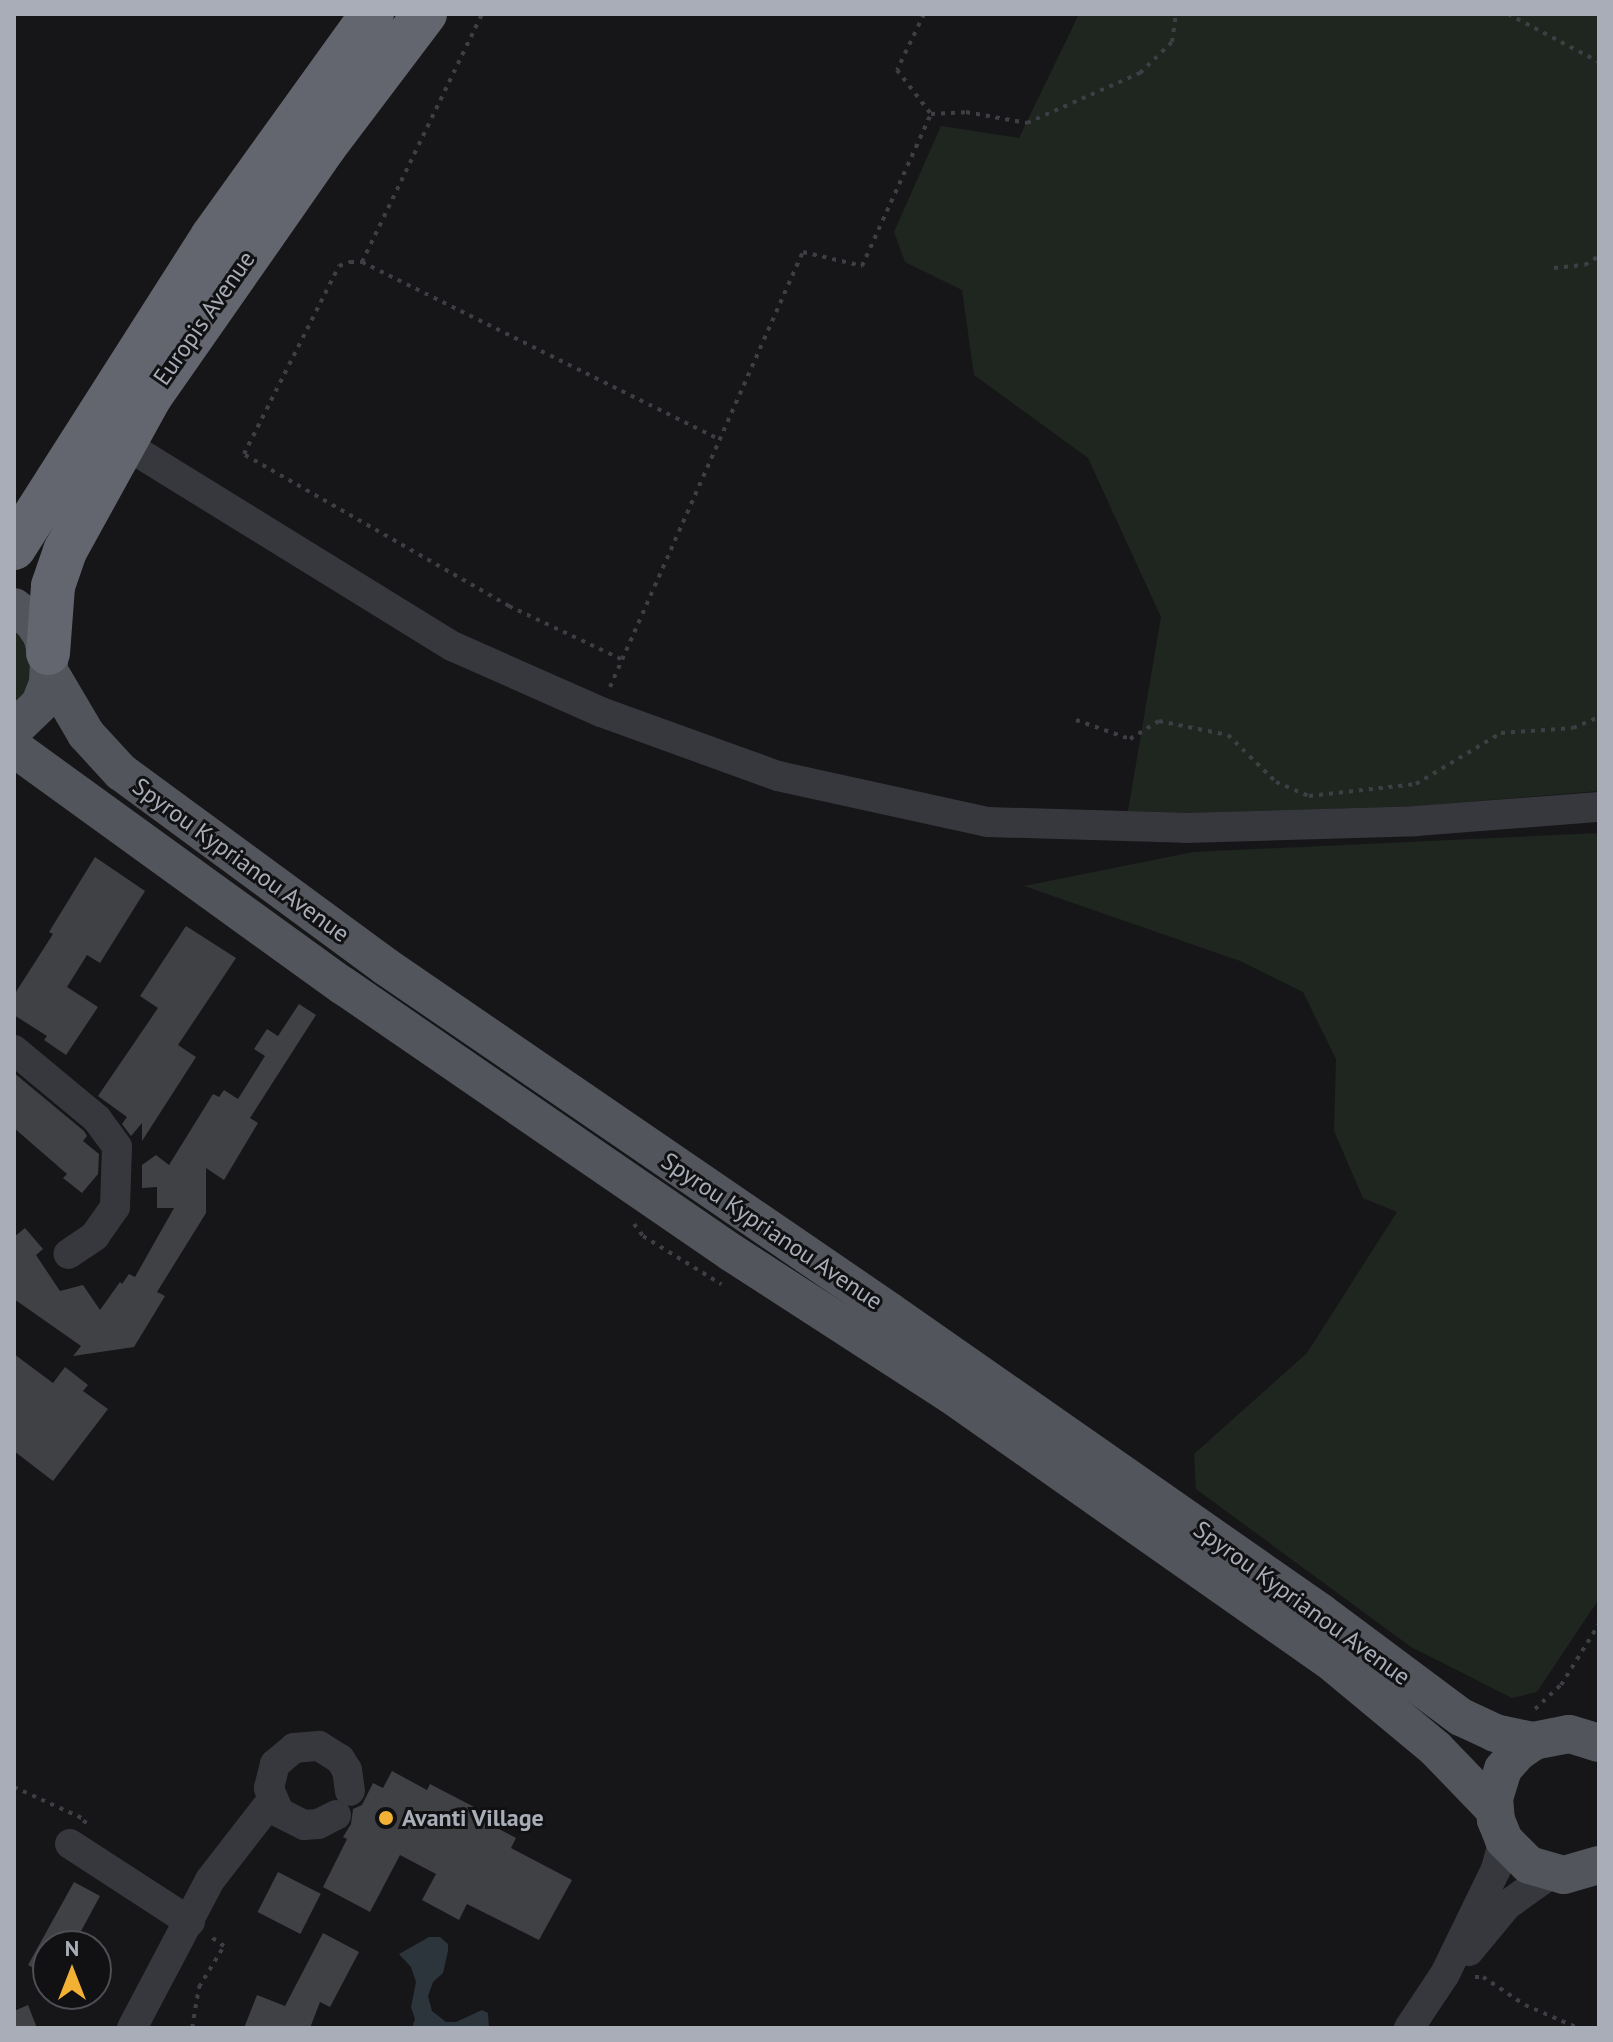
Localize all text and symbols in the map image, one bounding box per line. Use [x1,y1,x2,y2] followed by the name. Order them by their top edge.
[147,245,261,391] street label: Europis Avenue
[127,772,355,948] street label: Spyrou Kyprianou Avenue
[656,1146,888,1316] street label: Spyrou Kyprianou Avenue
[1188,1515,1416,1691] street label: Spyrou Kyprianou Avenue
[402,1804,545,1832] place label: Avanti Village
[377,1809,395,1827] marker: Avanti Village
[32,1930,112,2010] north arrow
[65,1934,79,1962] text: N

